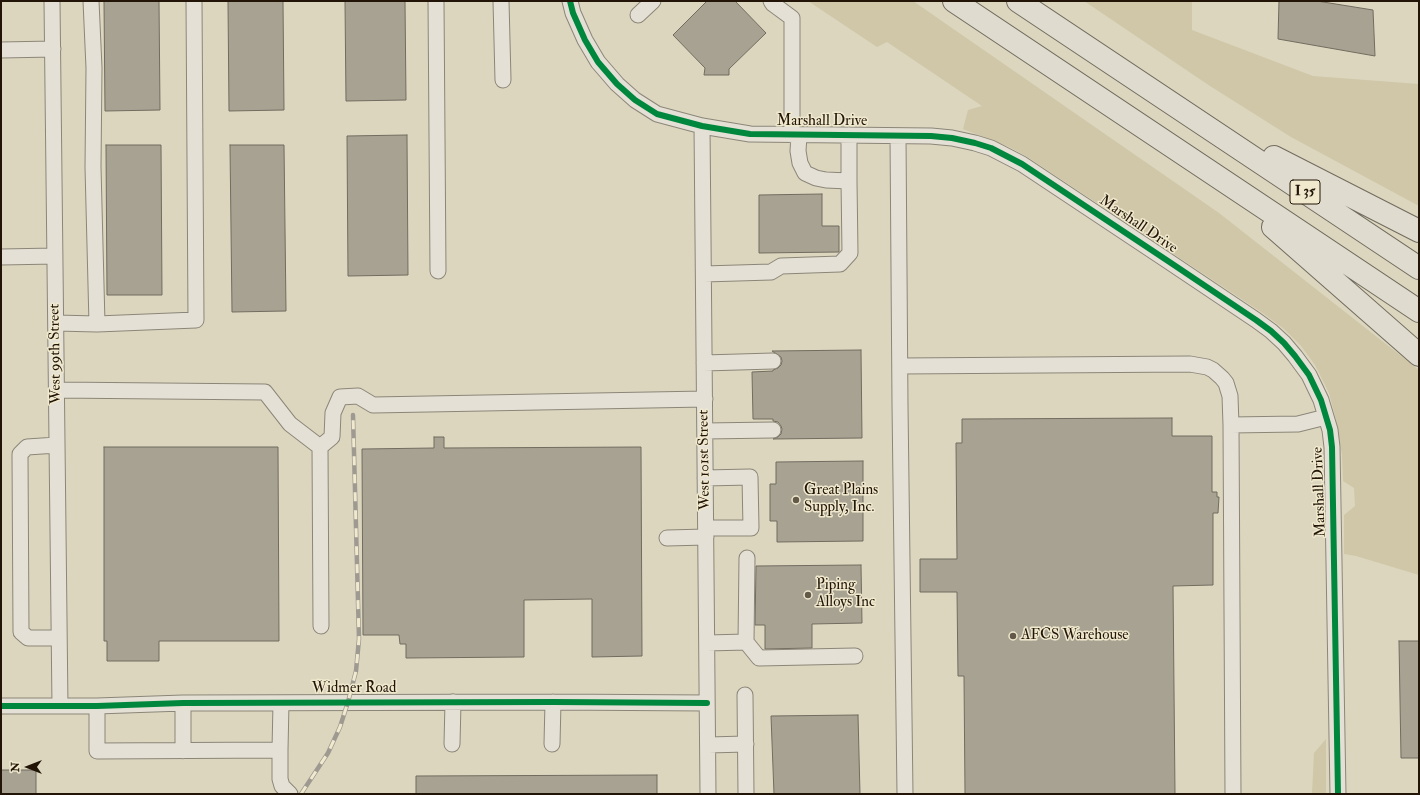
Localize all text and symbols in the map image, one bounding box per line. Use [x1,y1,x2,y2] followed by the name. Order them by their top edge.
[777,113,867,131] street label: Marshall Drive
[1290,180,1320,204] road number: I 35
[1095,192,1181,258] street label: Marshall Drive
[46,303,66,405] street label: West 99th Street
[695,409,715,511] street label: West 101st Street
[1309,446,1331,538] street label: Marshall Drive
[804,482,878,517] place label: Great Plains Supply, Inc.
[791,495,801,505] marker: Great Plains Supply, Inc.
[816,577,875,612] place label: Piping Alloys Inc
[803,590,813,600] marker: Piping Alloys Inc
[1021,627,1129,645] place label: AFCS Warehouse
[1008,631,1018,641] marker: AFCS Warehouse
[312,680,396,698] street label: Widmer Road
[8,747,48,787] north arrow
[9,762,22,772] text: N

